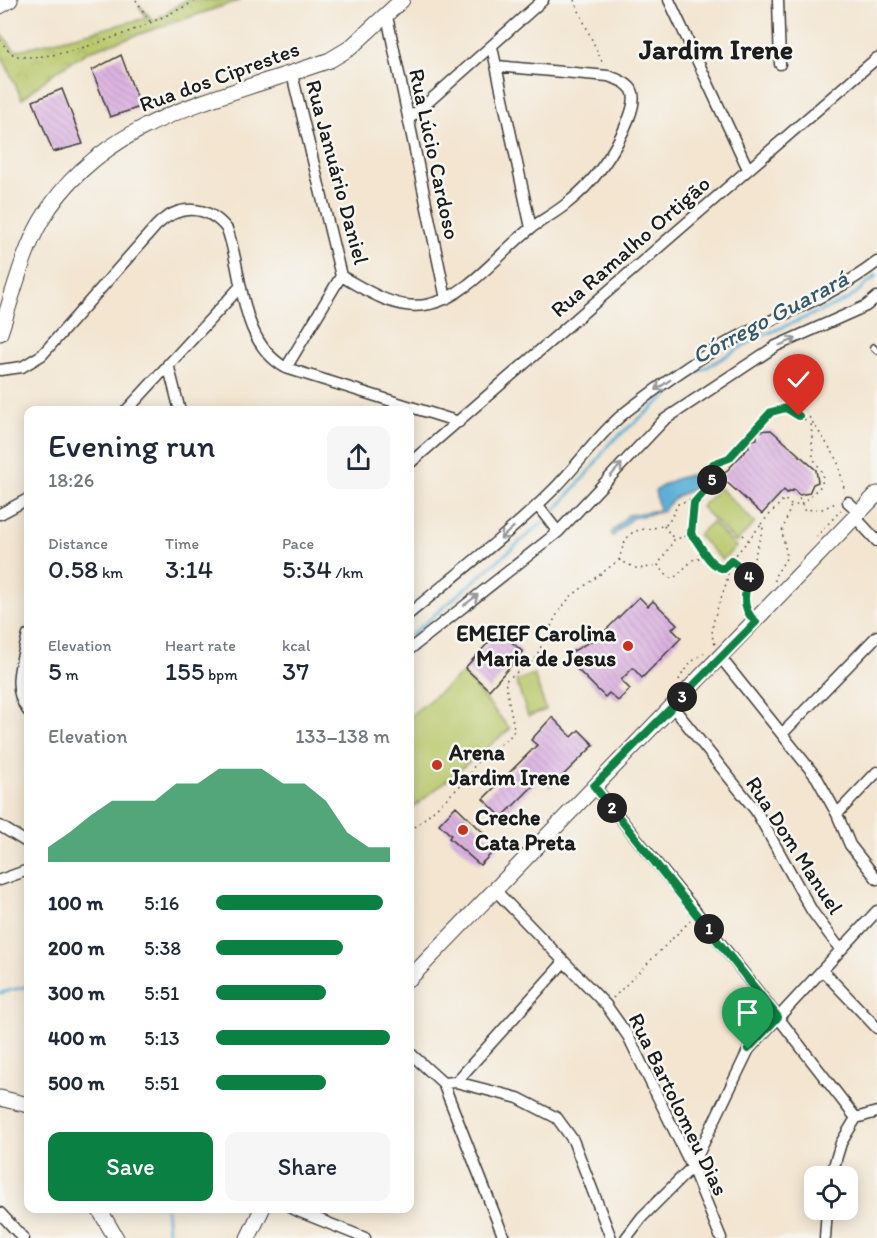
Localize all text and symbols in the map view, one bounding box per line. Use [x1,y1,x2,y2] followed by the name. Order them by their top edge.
[638,32,793,66] district label: Jardim Irene
[135,35,303,118] street label: Rua dos Ciprestes
[403,66,466,242] street label: Rua Lúcio Cardoso
[300,77,375,267] street label: Rua Januário Daniel
[545,170,716,323] street label: Rua Ramalho Ortigão
[687,263,853,370] water label: Córrego Guarará
[778,335,796,346] one-way arrow
[773,354,824,416] pin
[782,363,815,396] icon: check
[656,379,672,391] one-way arrow
[48,426,215,465] text: Evening run
[327,426,390,489] button: share
[609,463,623,478] one-way arrow
[697,465,727,495] pin: 5
[48,468,94,492] text: 18:26
[708,470,716,489] text: 5
[499,525,514,540] one-way arrow
[48,534,108,553] text: Distance
[165,534,199,553] text: Time
[282,534,314,553] text: Pace
[48,553,98,585] text: 0.58
[165,553,213,585] text: 3:14
[282,553,332,585] text: 5:34
[734,562,764,592] pin: 4
[98,563,123,582] text: km
[332,563,363,582] text: /km
[744,567,754,586] text: 4
[463,593,479,606] one-way arrow
[456,620,617,672] place label: EMEIEF Carolina Maria de Jesus
[48,636,112,655] text: Elevation
[165,636,236,655] text: Heart rate
[282,636,310,655] text: kcal
[621,639,635,653] marker: EMEIEF Carolina Maria de Jesus
[48,655,62,687] text: 5
[165,655,204,687] text: 155
[282,655,309,687] text: 37
[62,665,79,684] text: m
[204,665,238,684] text: bpm
[667,682,697,712] pin: 3
[678,687,686,706] text: 3
[48,724,127,748] text: Elevation
[295,724,390,748] text: 133–138 m
[448,739,570,791] place label: Arena Jardim Irene
[430,758,444,772] marker: Arena Jardim Irene
[740,771,849,919] street label: Rua Dom Manuel
[597,793,627,823] pin: 2
[608,798,616,817] text: 2
[475,804,576,856] place label: Creche Cata Preta
[456,823,470,837] marker: Creche Cata Preta
[48,891,103,915] text: 100 m
[144,891,179,915] text: 5:16
[694,914,724,944] pin: 1
[705,919,713,938] text: 1
[48,936,104,960] text: 200 m
[144,936,181,960] text: 5:38
[48,981,105,1005] text: 300 m
[144,981,179,1005] text: 5:51
[722,987,773,1049] pin
[731,996,764,1029] icon: arrive
[623,1009,734,1200] street label: Rua Bartolomeu Dias
[48,1026,106,1050] text: 400 m
[144,1026,180,1050] text: 5:13
[48,1071,104,1095] text: 500 m
[144,1071,179,1095] text: 5:51
[48,1132,213,1201] button: Save
[225,1132,390,1201] button: Share
[804,1166,858,1220] map controls
[804,1166,858,1220] button: locate

